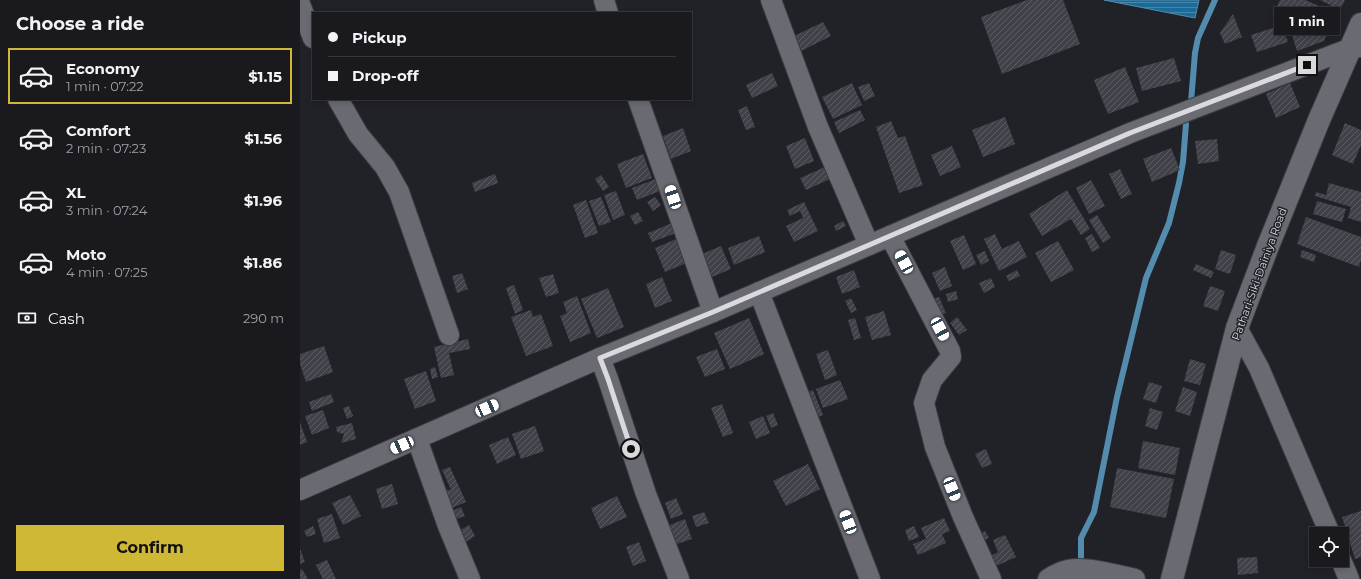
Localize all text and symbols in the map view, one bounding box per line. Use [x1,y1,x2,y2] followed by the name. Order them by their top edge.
[1274,7,1340,35] callout: 1 min
[16,13,144,35] text: Choose a ride
[1289,13,1325,29] text: 1 min
[352,28,407,47] text: Pickup
[1298,56,1316,74] route end
[18,58,54,94] icon: car
[66,59,139,78] text: Economy
[352,66,419,85] text: Drop-off
[248,67,282,86] text: $1.15
[66,78,144,94] text: 1 min · 07:22
[18,120,54,156] icon: car
[66,121,131,140] text: Comfort
[244,129,282,148] text: $1.56
[66,140,146,156] text: 2 min · 07:23
[18,182,54,218] icon: car
[66,183,85,202] text: XL
[663,184,683,210] car
[244,191,282,210] text: $1.96
[66,202,147,218] text: 3 min · 07:24
[1228,206,1290,342] street label: Pathari-Siki-Dainiya Road
[18,244,54,280] icon: car
[66,245,106,264] text: Moto
[893,249,915,275] car
[243,253,282,272] text: $1.86
[66,264,148,280] text: 4 min · 07:25
[16,307,38,329] icon: cash
[48,309,85,328] text: Cash
[243,310,284,326] text: 290 m
[929,316,951,342] car
[474,398,500,418] car
[389,435,415,455] car
[622,440,640,458] route start
[942,476,962,502] car
[838,509,858,535] car
[16,525,284,571] button: Confirm
[1309,527,1349,567] map controls
[1309,527,1349,567] button: locate

